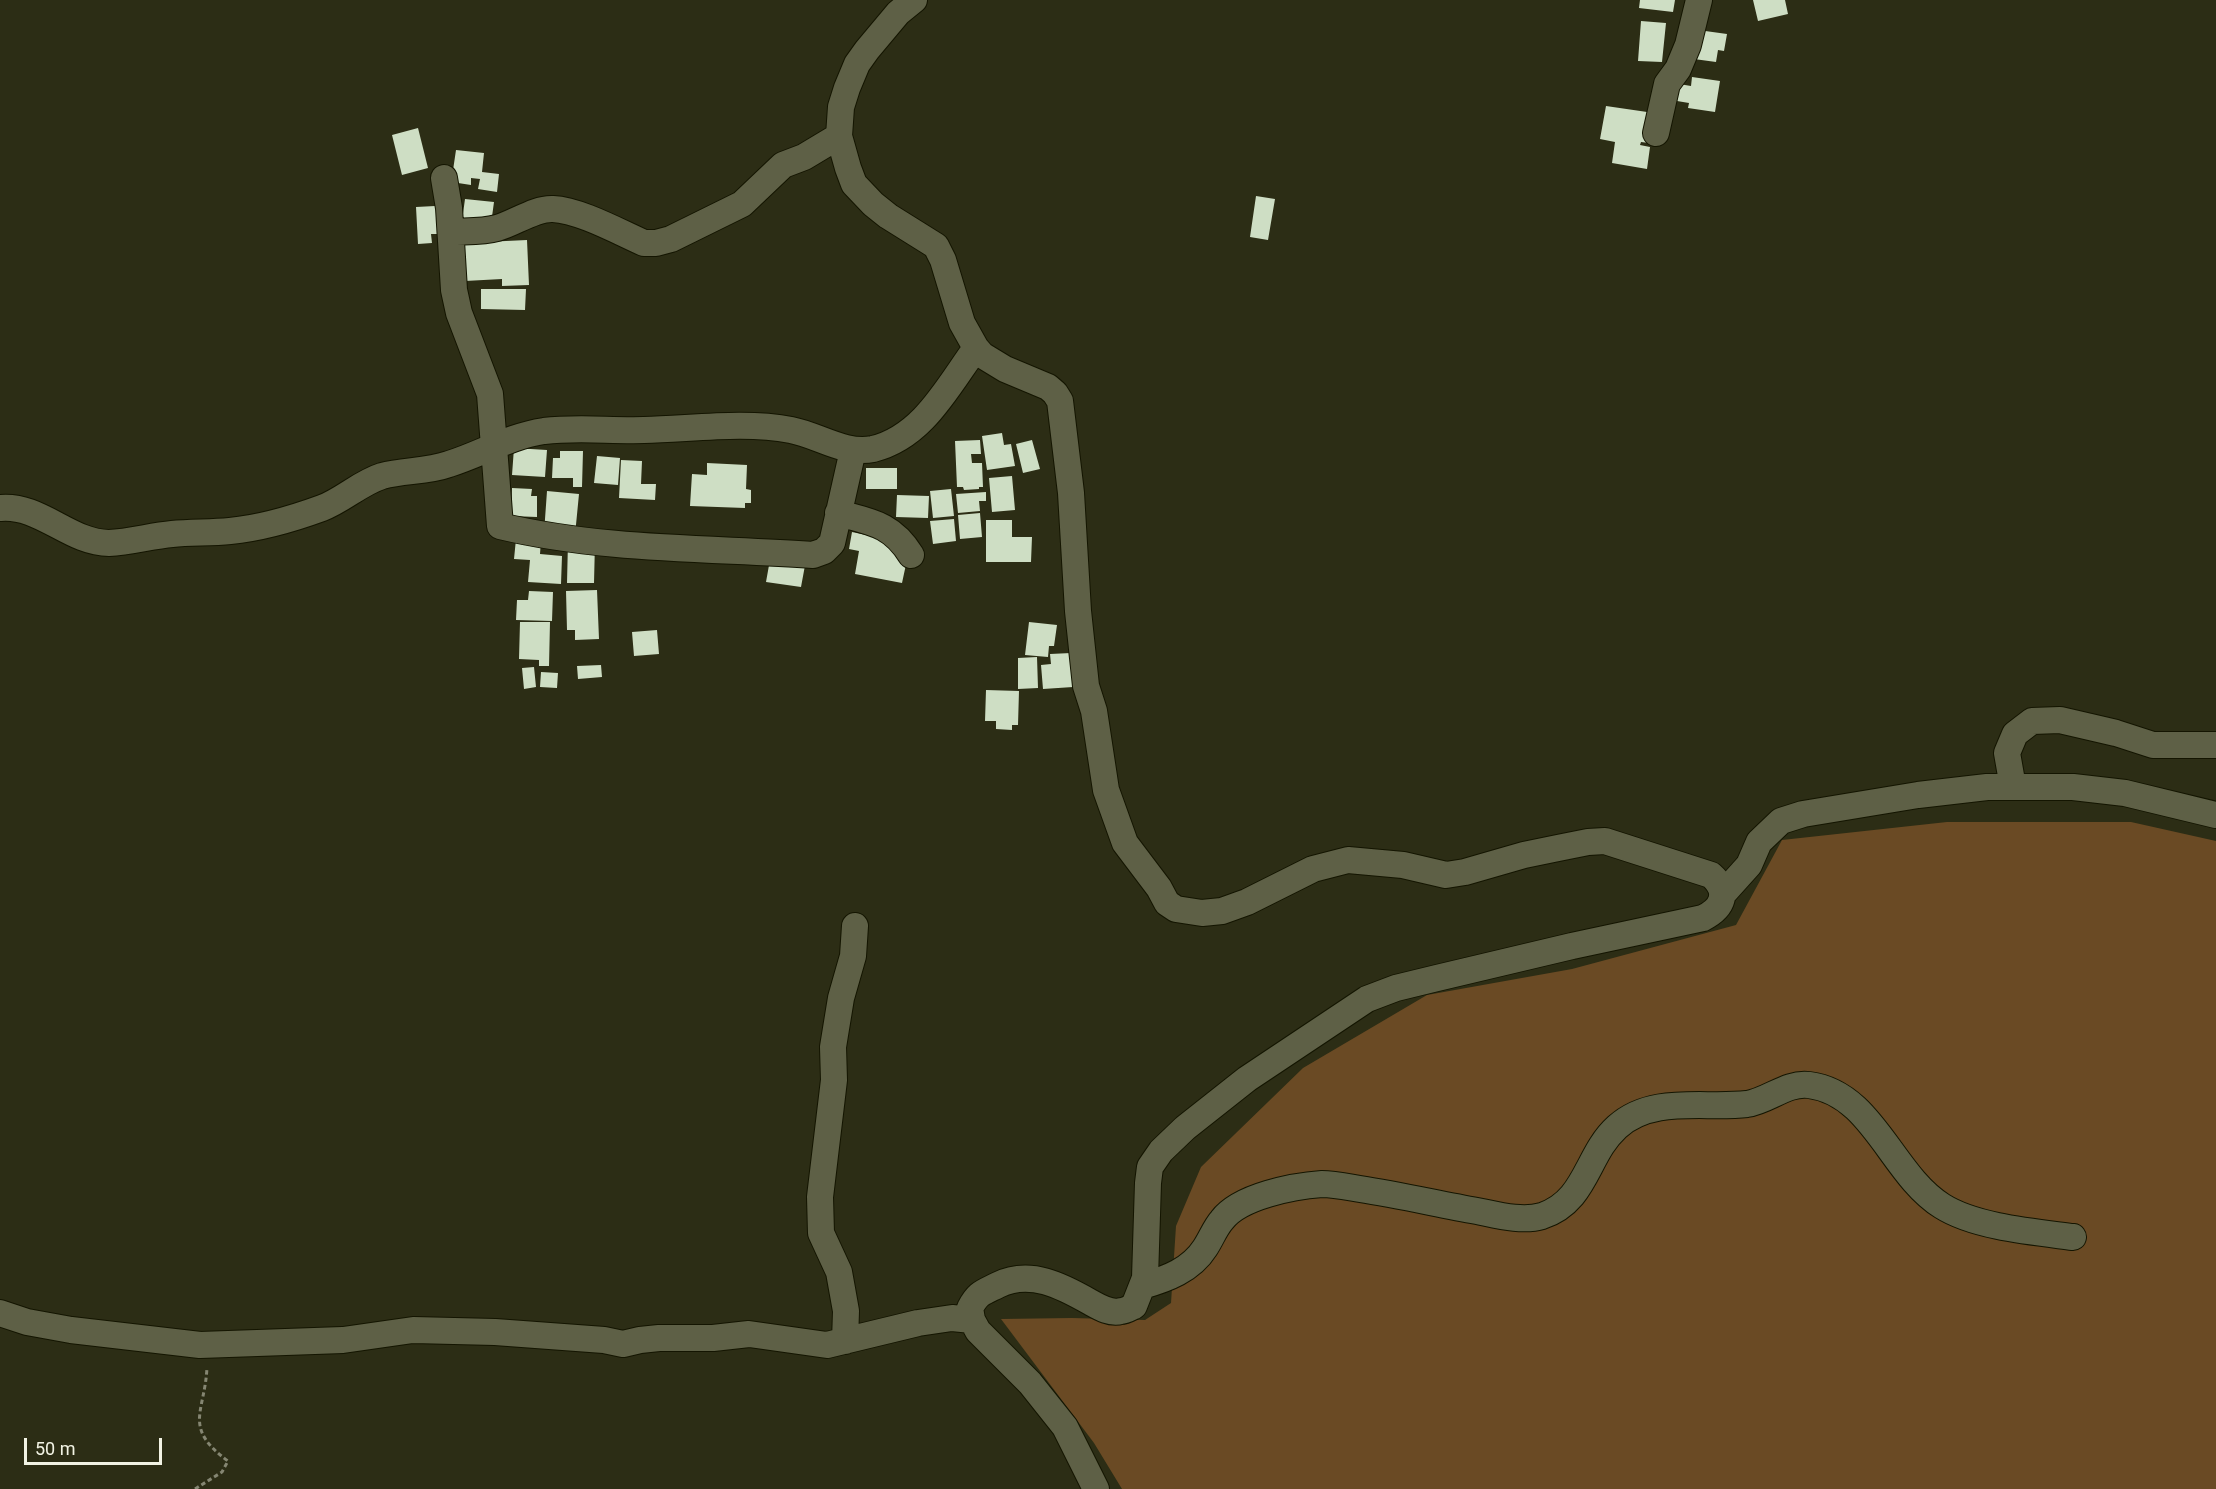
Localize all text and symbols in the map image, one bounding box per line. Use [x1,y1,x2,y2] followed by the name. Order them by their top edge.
[27,1426,165,1464] scale bar
[35,1438,75,1459] text: 50 m

